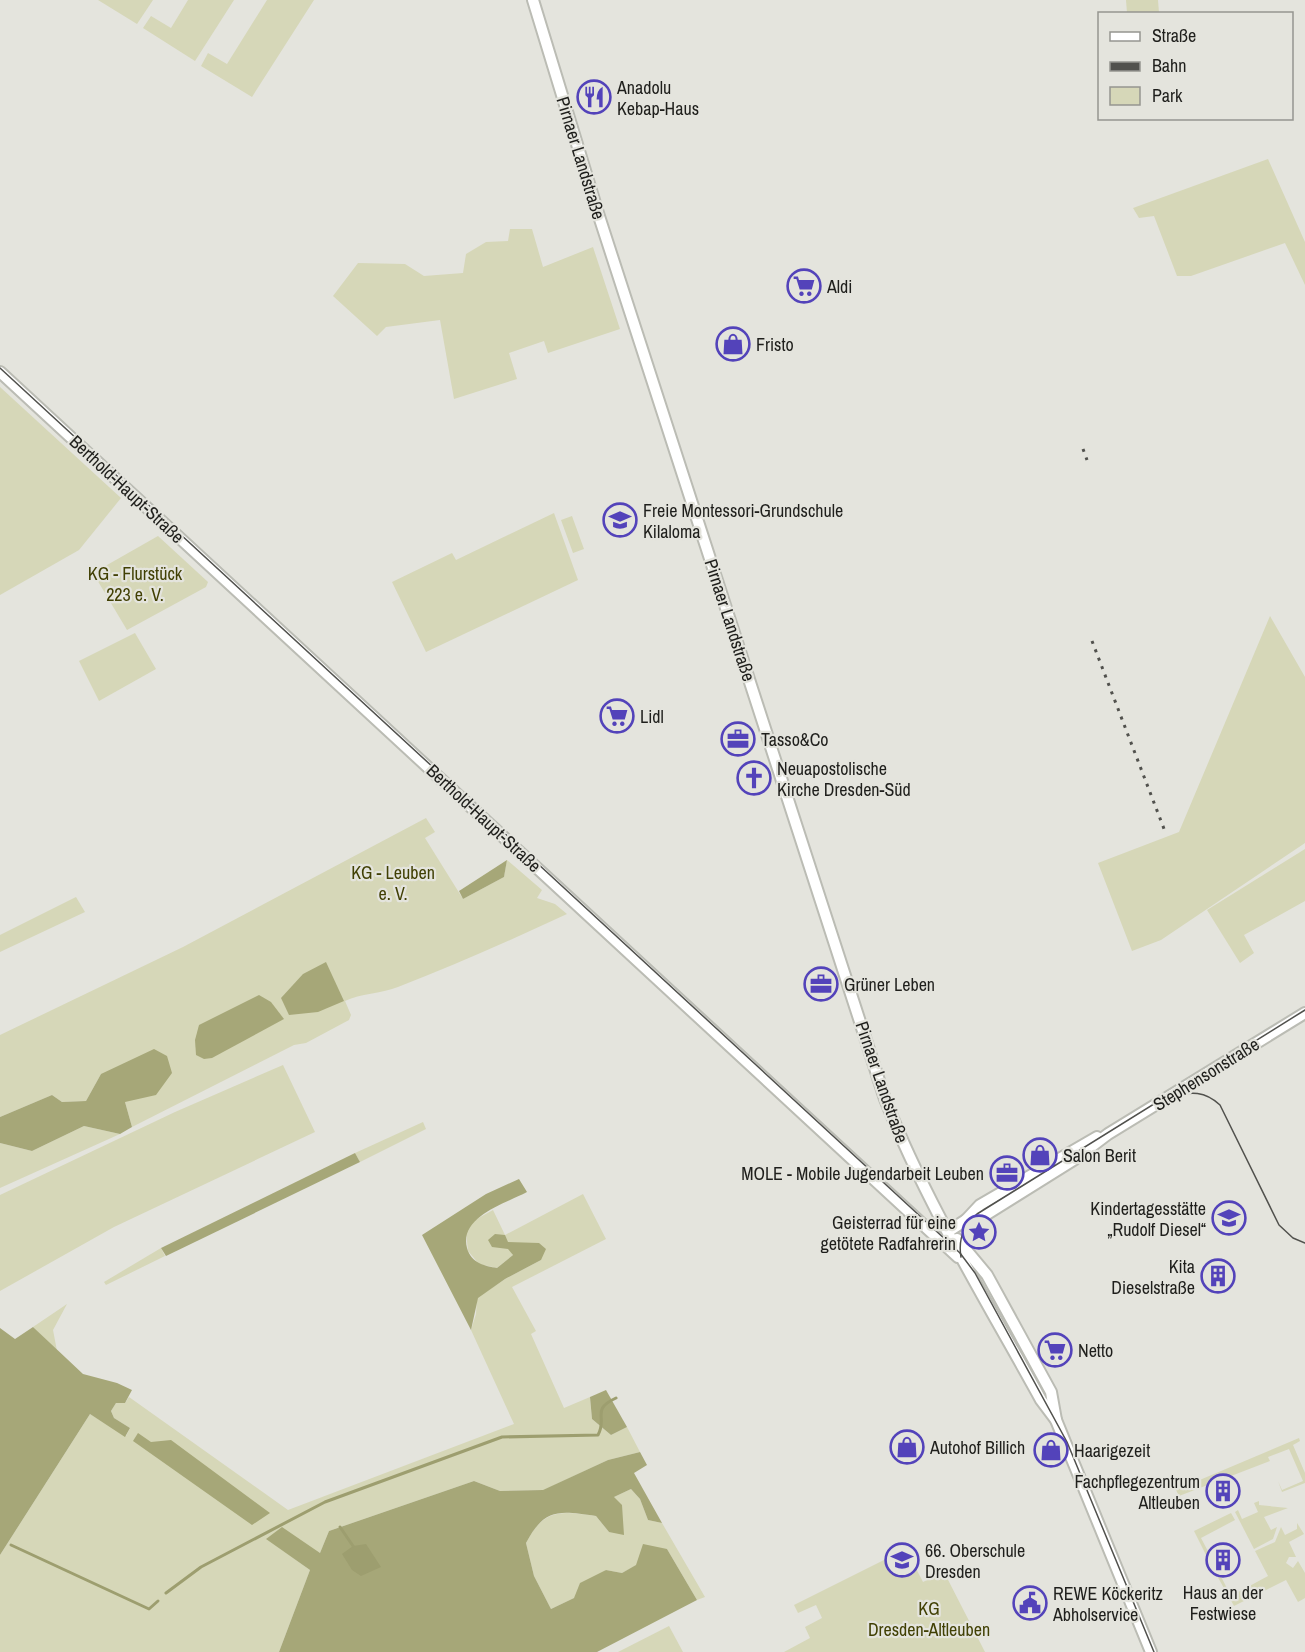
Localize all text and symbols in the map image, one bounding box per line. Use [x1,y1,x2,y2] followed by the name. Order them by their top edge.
[1098,12,1293,120] legend
[1152,23,1196,48] text: Straße
[1152,53,1186,78] text: Bahn
[616,75,699,121] place label: Anadolu Kebap-Haus
[576,79,612,115] restaurant icon: Anadolu Kebap-Haus
[1152,83,1183,108] text: Park
[550,94,612,222] street label: Pirnaer Landstraße
[786,268,822,304] supermarket icon: Aldi
[826,274,852,299] place label: Aldi
[715,326,751,362] shop icon: Fristo
[756,332,794,357] place label: Fristo
[64,429,190,549] street label: Berthold-Haupt-Straße
[643,498,843,544] place label: Freie Montessori-Grundschule Kilaloma
[602,502,638,538] school or university icon: Freie Montessori-Grundschule Kilaloma
[698,556,762,684] street label: Pirnaer Landstraße
[88,561,183,607] park label: KG - Flurstück 223 e. V.
[599,698,635,734] supermarket icon: Lidl
[640,704,664,729] place label: Lidl
[720,721,756,757] office icon: Tasso&Co
[761,727,829,752] place label: Tasso&Co
[777,756,911,802] place label: Neuapostolische Kirche Dresden-Süd
[421,758,547,878] street label: Berthold-Haupt-Straße
[736,760,772,796] church icon: Neuapostolische Kirche Dresden-Süd
[351,860,435,906] park label: KG - Leuben e. V.
[803,966,839,1002] office icon: Grüner Leben
[844,972,935,997] place label: Grüner Leben
[849,1018,915,1146] street label: Pirnaer Landstraße
[1148,1031,1264,1117] street label: Stephensonstraße
[1022,1137,1058,1173] shop icon: Salon Berit
[1063,1143,1136,1168] place label: Salon Berit
[989,1155,1025,1191] office icon: MOLE - Mobile Jugendarbeit Leuben
[741,1161,984,1186] place label: MOLE - Mobile Jugendarbeit Leuben
[1090,1196,1206,1242] place label: Kindertagesstätte „Rudolf Diesel“
[1211,1200,1247,1236] school or university icon: Kindertagesstätte „Rudolf Diesel“
[821,1210,956,1256] place label: Geisterrad für eine getötete Radfahrerin
[961,1214,997,1250] place icon: Geisterrad für eine getötete Radfahrerin
[1111,1254,1195,1300] place label: Kita Dieselstraße
[1200,1258,1236,1294] building icon: Kita Dieselstraße
[1037,1332,1073,1368] supermarket icon: Netto
[1078,1338,1113,1363] place label: Netto
[889,1429,925,1465] shop icon: Autohof Billich
[1033,1432,1069,1468] shop icon: Haarigezeit
[929,1435,1025,1460] place label: Autohof Billich
[1074,1438,1150,1463] place label: Haarigezeit
[1074,1469,1200,1515] place label: Fachpflegezentrum Altleuben
[1205,1473,1241,1509] building icon: Fachpflegezentrum Altleuben
[925,1538,1025,1584] place label: 66. Oberschule Dresden
[884,1542,920,1578] school or university icon: 66. Oberschule Dresden
[1205,1542,1241,1578] building icon: Haus an der Festwiese
[1183,1580,1263,1626] place label: Haus an der Festwiese
[1052,1581,1163,1627] place label: REWE Köckeritz Abholservice
[1012,1585,1048,1621] public building icon: REWE Köckeritz Abholservice
[868,1596,990,1642] park label: KG Dresden-Altleuben

